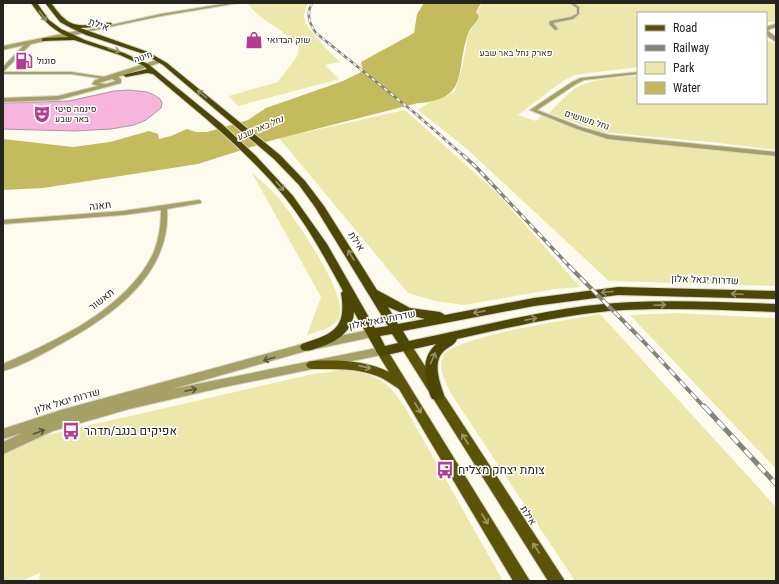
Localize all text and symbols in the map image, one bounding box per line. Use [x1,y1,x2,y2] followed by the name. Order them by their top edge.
[39,11,48,22] one-way arrow
[637,12,767,104] legend
[87,16,110,33] street label: אילת
[673,21,697,35] text: Road
[244,30,264,50] shop icon: שוק הבדואי
[267,35,310,45] place label: שוק הבדואי
[673,41,709,55] text: Railway
[108,47,120,55] one-way arrow
[480,48,553,58] park label: פארק נחל באר שבע
[132,49,154,65] street label: חיטה
[14,51,34,71] fuel station icon: סונול
[37,56,56,66] place label: סונול
[673,61,695,75] text: Park
[673,81,701,95] text: Water
[197,90,208,98] one-way arrow
[32,104,52,124] theatre icon: סינמה סיטי באר שבע
[55,104,97,124] place label: סינמה סיטי באר שבע
[563,108,611,132] street label: נחל משושים
[235,113,285,142] water label: נחל באר שבע
[275,181,284,191] one-way arrow
[88,199,112,212] street label: תאנה
[346,230,367,253] street label: אילת
[346,249,354,261] one-way arrow
[671,273,739,286] street label: שדרות יגאל אלון
[87,286,116,312] street label: תאשור
[601,288,614,296] one-way arrow
[731,290,744,297] one-way arrow
[653,301,666,308] one-way arrow
[348,308,416,331] street label: שדרות יגאל אלון
[473,309,486,317] one-way arrow
[524,315,537,323] one-way arrow
[430,352,438,364] one-way arrow
[262,356,275,363] one-way arrow
[358,364,371,372] one-way arrow
[184,385,197,393] one-way arrow
[33,386,101,415] street label: שדרות יגאל אלון
[414,402,422,413] one-way arrow
[61,421,81,441] bus stop icon: אפיקים בנגב/תדהר
[84,424,177,438] place label: אפיקים בנגב/תדהר
[32,428,45,435] one-way arrow
[461,433,469,445] one-way arrow
[435,460,455,480] bus stop icon: צומת יצחק מצליח
[458,463,545,477] place label: צומת יצחק מצליח
[518,504,539,527] street label: אילת
[482,513,490,525] one-way arrow
[531,542,539,554] one-way arrow

